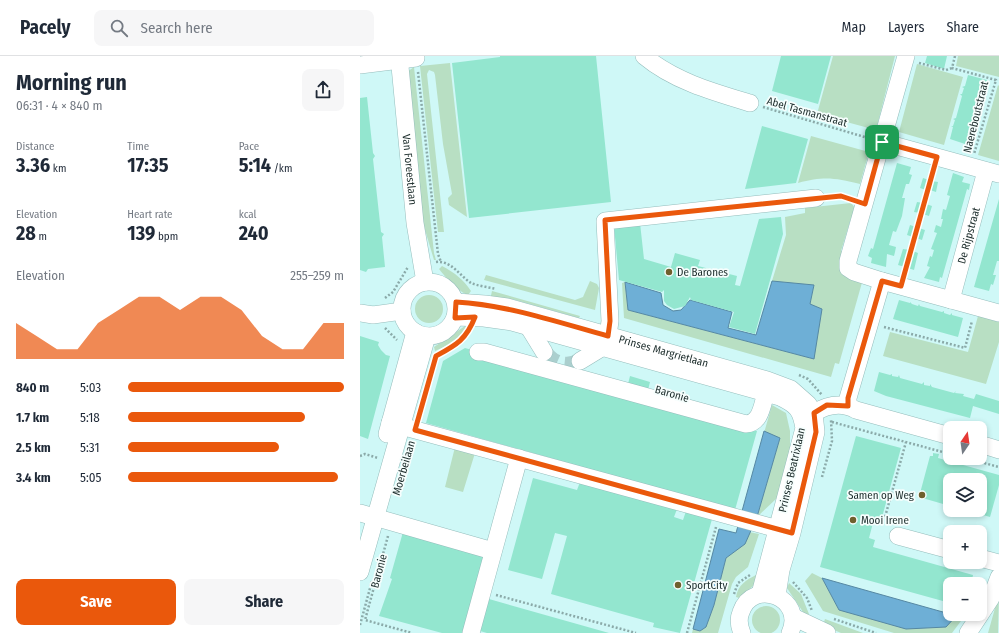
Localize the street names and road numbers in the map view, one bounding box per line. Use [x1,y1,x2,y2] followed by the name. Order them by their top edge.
[961,79,991,154] street label: Naereboutstraat
[765,94,849,130] street label: Abel Tasmanstraat
[400,133,420,206] street label: Van Foreestlaan
[955,205,983,265] street label: De Rijpstraat
[617,332,710,370] street label: Prinses Margrietlaan
[654,383,690,405] street label: Baronie
[776,426,808,514] street label: Prinses Beatrixlaan
[390,439,418,497] street label: Moerbeilaan
[368,553,390,589] street label: Baronie

